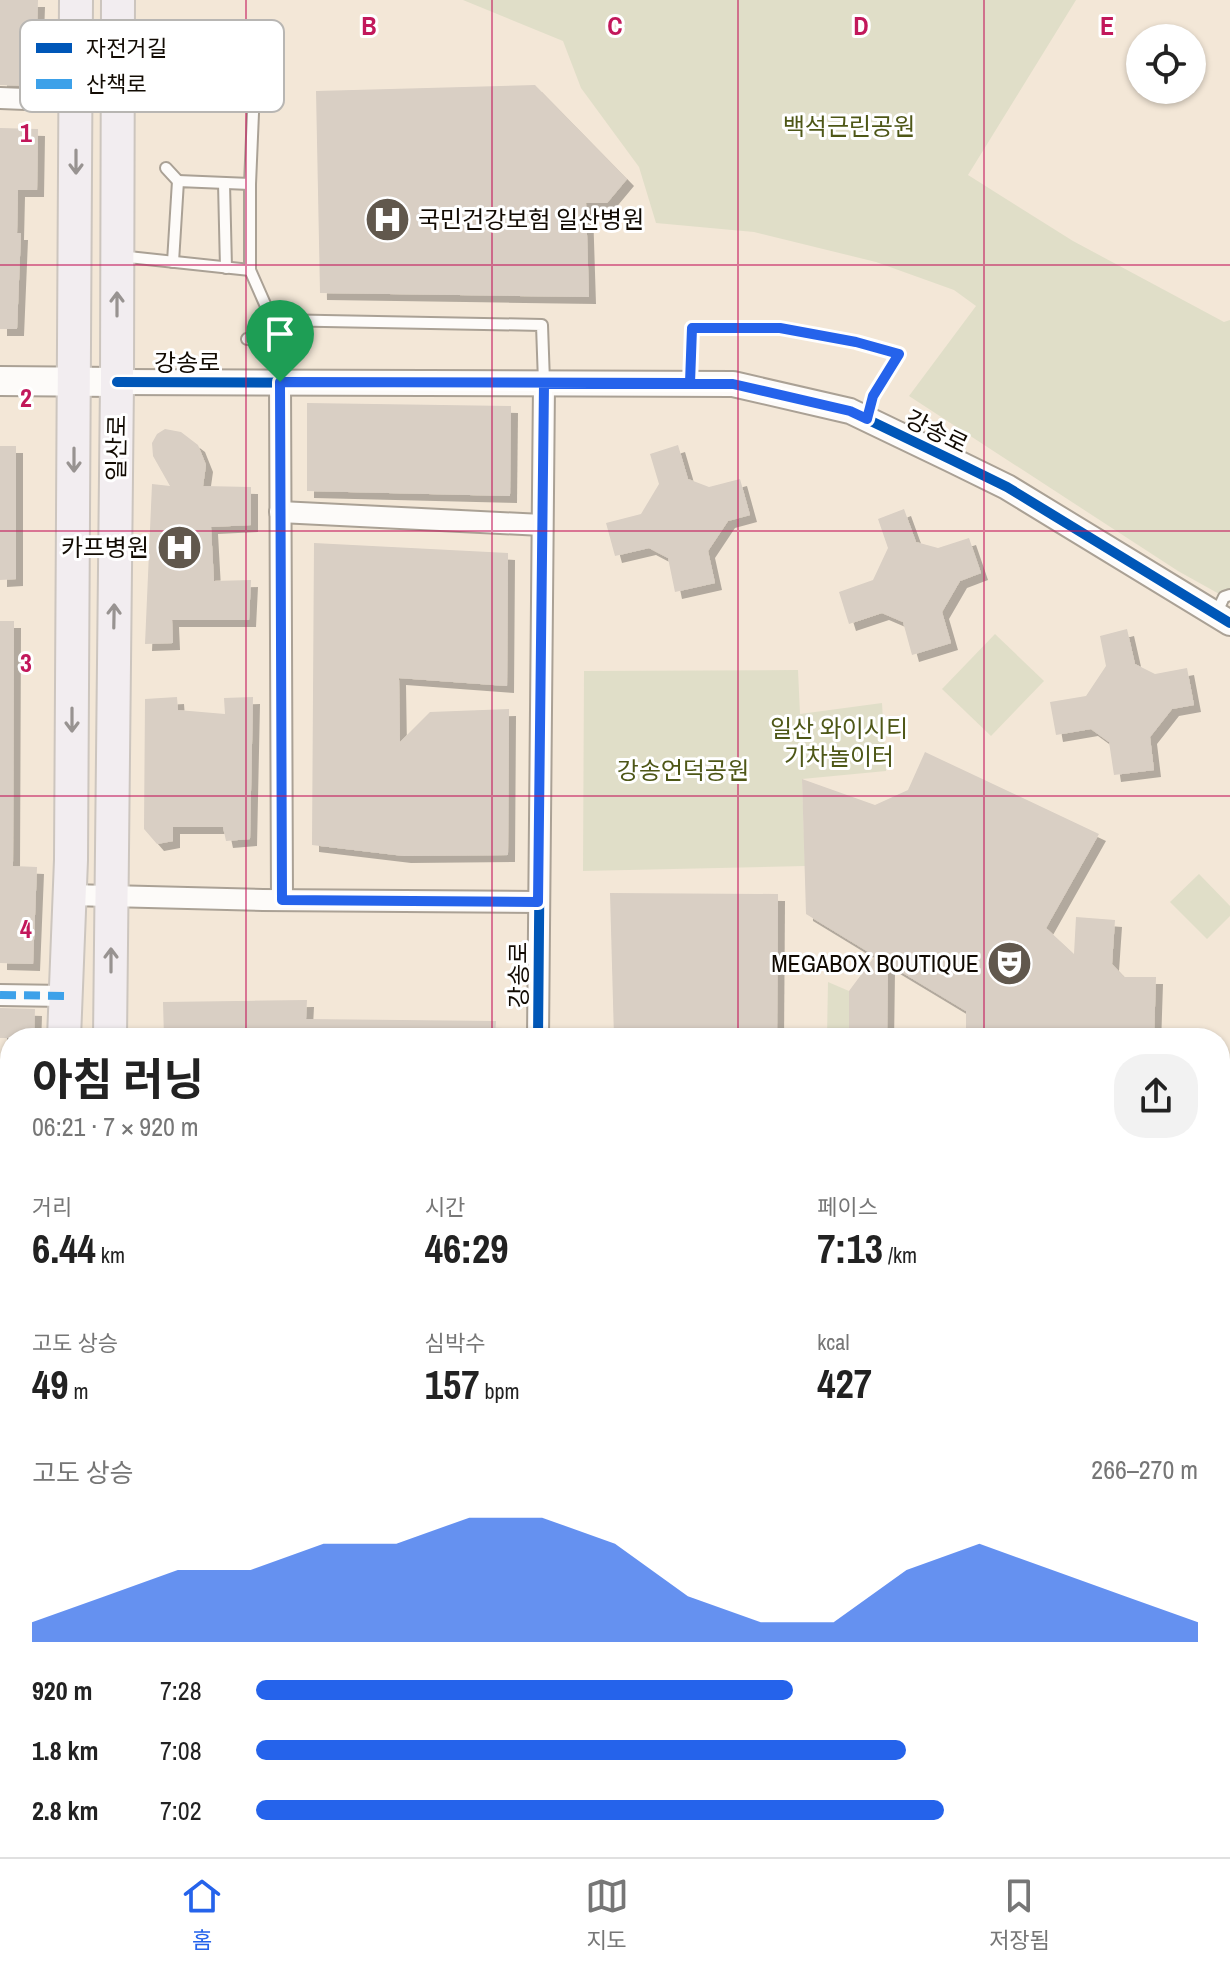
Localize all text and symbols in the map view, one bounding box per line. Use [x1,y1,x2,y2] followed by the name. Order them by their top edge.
[361,8,377,43] text: B
[607,8,623,43] text: C
[853,8,869,43] text: D
[1100,8,1114,43] text: E
[20,20,284,112] legend
[1126,24,1206,104] map controls
[1126,24,1206,104] button: locate
[86,33,167,63] text: 자전거길
[86,69,147,99] text: 산책로
[783,110,915,142] park label: 백석근린공원
[20,115,32,150] text: 1
[68,148,84,175] one-way arrow
[363,195,411,243] hospital icon: 국민건강보험 일산병원
[418,203,644,235] place label: 국민건강보험 일산병원
[109,291,125,318] one-way arrow
[246,300,314,382] pin
[258,312,302,356] icon: arrive
[154,346,220,378] street label: 강송로
[20,380,32,415] text: 2
[900,402,974,460] street label: 강송로
[99,415,133,481] street label: 일산로
[66,446,82,473] one-way arrow
[156,523,204,571] hospital icon: 카프병원
[61,531,149,563] place label: 카프병원
[106,603,122,630] one-way arrow
[20,645,32,680] text: 3
[65,706,80,733] one-way arrow
[770,712,908,772] park label: 일산 와이시티 기차놀이터
[617,754,749,786] park label: 강송언덕공원
[20,911,32,946] text: 4
[986,939,1034,987] theatre icon: MEGABOX BOUTIQUE
[502,942,534,1008] street label: 강송로
[103,947,119,974] one-way arrow
[771,947,979,979] place label: MEGABOX BOUTIQUE
[32,1049,204,1109] text: 아침 러닝
[1114,1054,1198,1138] button: share
[32,1109,199,1144] text: 06:21 · 7 × 920 m
[32,1192,72,1222] text: 거리
[425,1192,465,1222] text: 시간
[817,1192,878,1222] text: 페이스
[32,1222,96,1275] text: 6.44
[425,1222,509,1275] text: 46:29
[817,1222,883,1275] text: 7:13
[96,1240,125,1270] text: km
[883,1240,917,1270] text: /km
[817,1327,849,1357] text: kcal
[32,1328,118,1358] text: 고도 상승
[425,1328,485,1358] text: 심박수
[817,1357,872,1410] text: 427
[32,1358,68,1411] text: 49
[425,1358,479,1411] text: 157
[68,1376,89,1406] text: m
[479,1376,520,1406] text: bpm
[1091,1452,1198,1487] text: 266–270 m
[32,1455,134,1490] text: 고도 상승
[32,1673,92,1708] text: 920 m
[160,1673,202,1708] text: 7:28
[32,1733,98,1768] text: 1.8 km
[160,1733,202,1768] text: 7:08
[32,1793,98,1828] text: 2.8 km
[160,1793,202,1828] text: 7:02
[180,1874,224,1955] tab: 홈
[585,1874,629,1955] tab: 지도
[989,1874,1050,1955] tab: 저장됨

